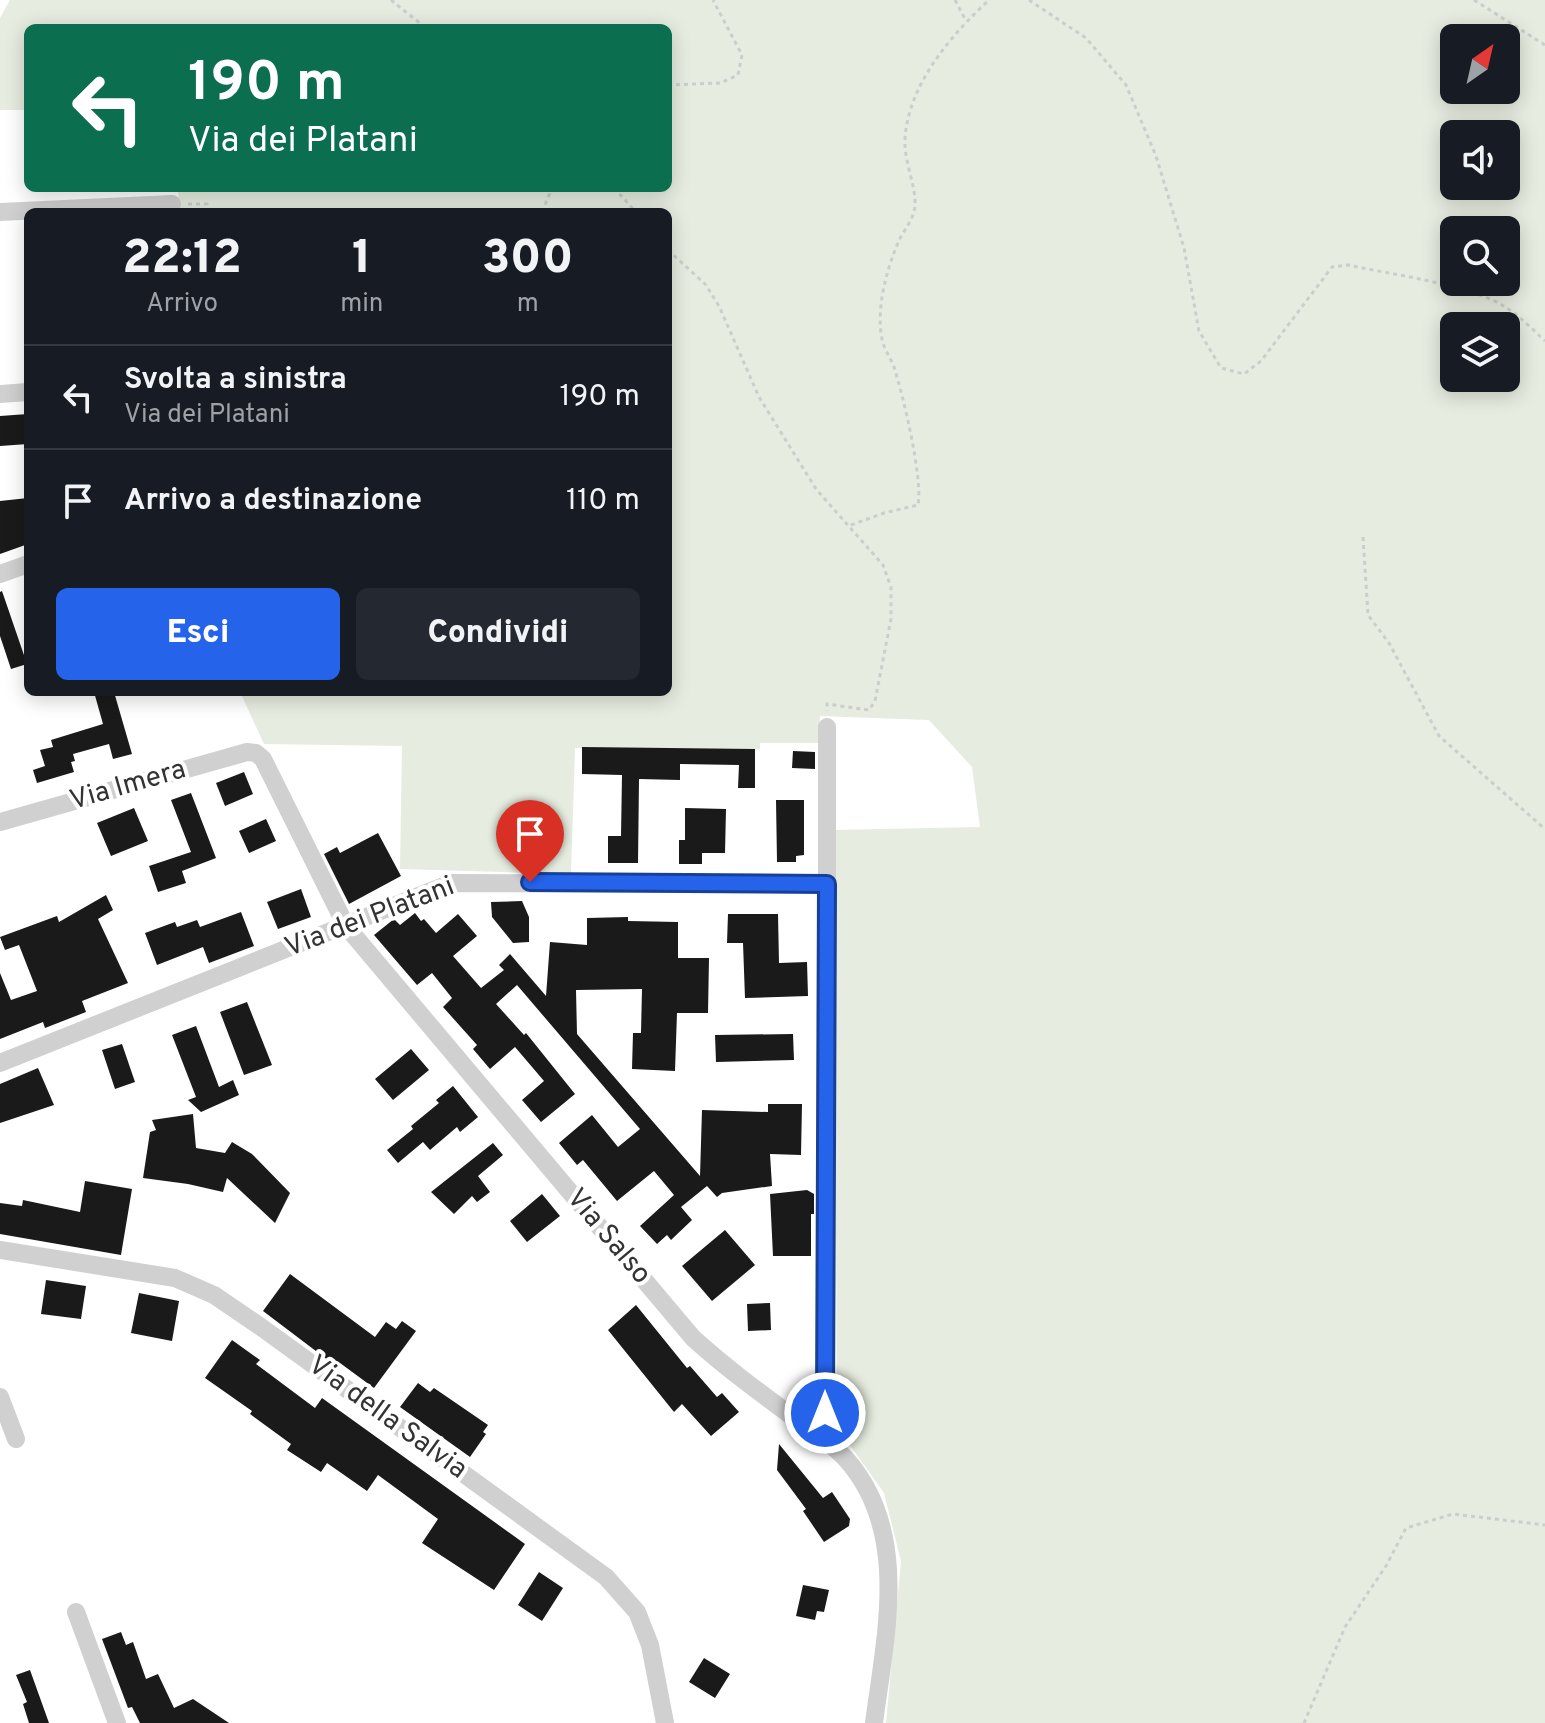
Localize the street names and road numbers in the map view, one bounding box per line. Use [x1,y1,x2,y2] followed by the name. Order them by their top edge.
[66,752,190,820] street label: Via Imera
[280,869,460,967] street label: Via dei Platani
[558,1182,658,1292] street label: Via Salso
[300,1348,474,1488] street label: Via della Salvia

